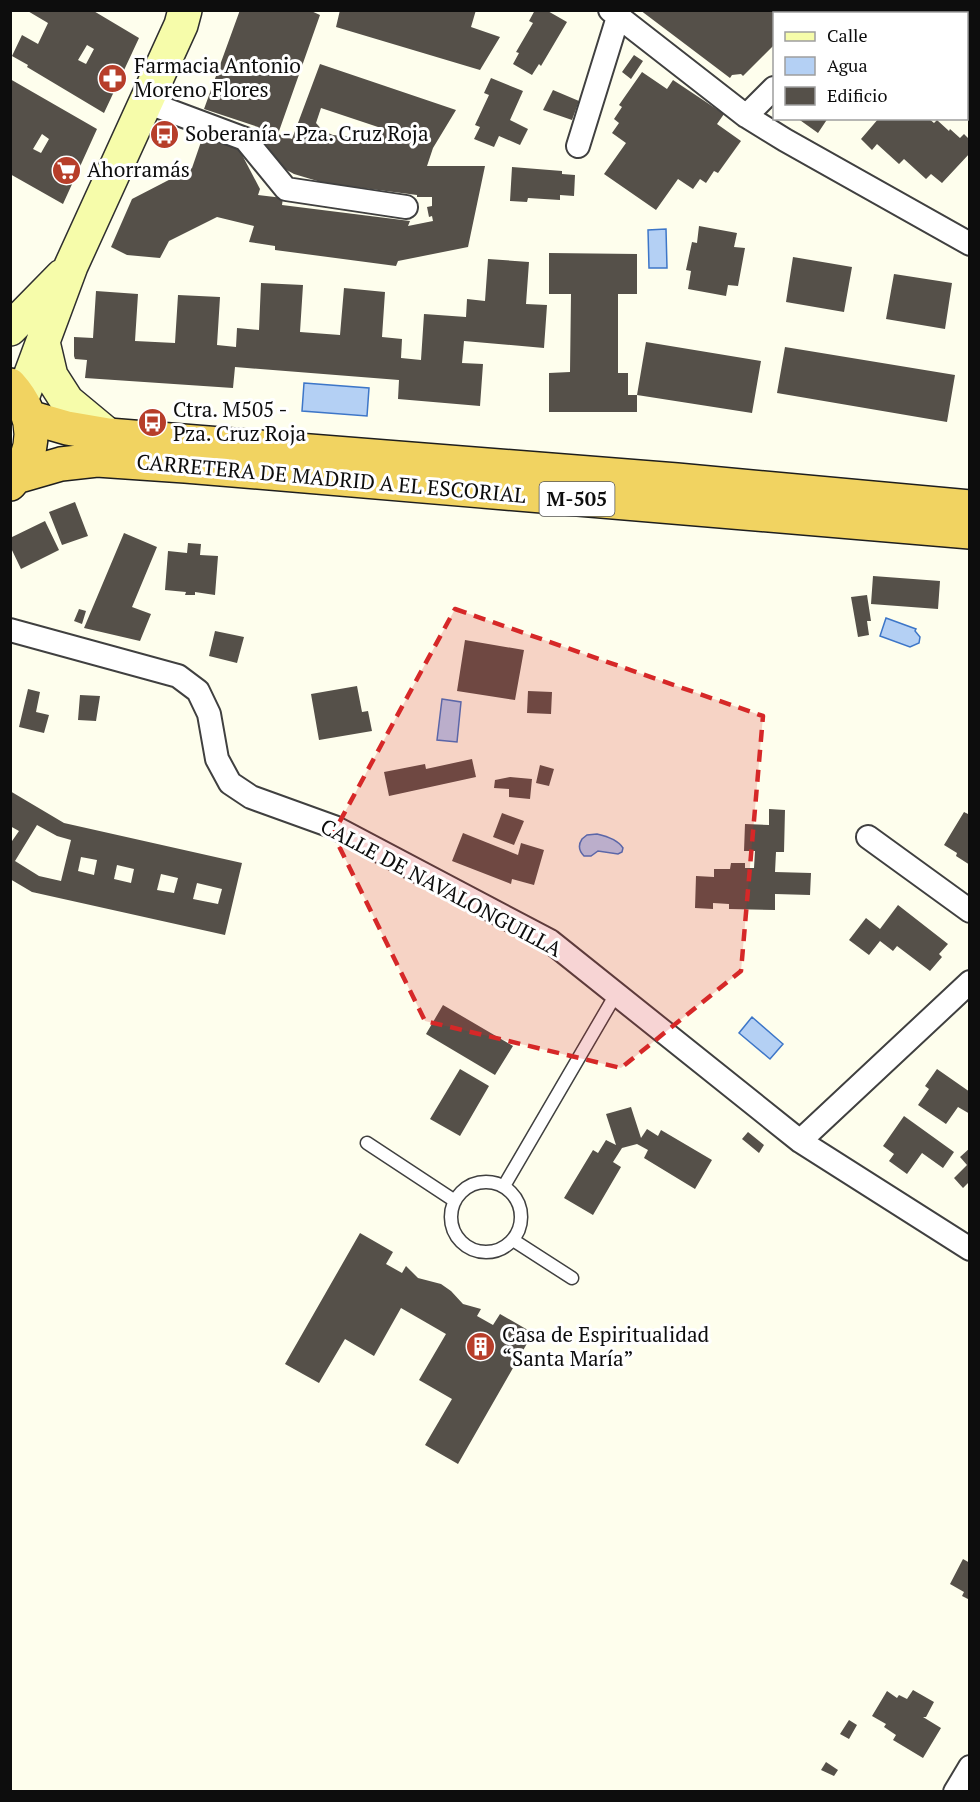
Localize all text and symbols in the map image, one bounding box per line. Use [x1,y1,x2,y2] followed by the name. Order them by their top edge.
[773,12,968,120] legend
[827,23,868,47] text: Calle
[134,51,301,103] place label: Farmacia Antonio Moreno Flores
[827,53,868,77] text: Agua
[97,62,129,94] pharmacy icon: Farmacia Antonio Moreno Flores
[827,83,887,107] text: Edificio
[148,118,180,150] bus stop icon: Soberanía - Pza. Cruz Roja
[185,119,429,147] place label: Soberanía - Pza. Cruz Roja
[50,154,82,186] supermarket icon: Ahorramás
[87,155,190,183] place label: Ahorramás
[173,395,306,447] place label: Ctra. M505 - Pza. Cruz Roja
[136,406,168,438] bus stop icon: Ctra. M505 - Pza. Cruz Roja
[135,447,527,509] street label: CARRETERA DE MADRID A EL ESCORIAL
[540,482,614,516] road number: M-505
[316,812,568,963] street label: CALLE DE NAVALONGUILLA
[502,1320,710,1372] place label: Casa de Espiritualidad “Santa María”
[465,1331,497,1363] building icon: Casa de Espiritualidad “Santa María”

